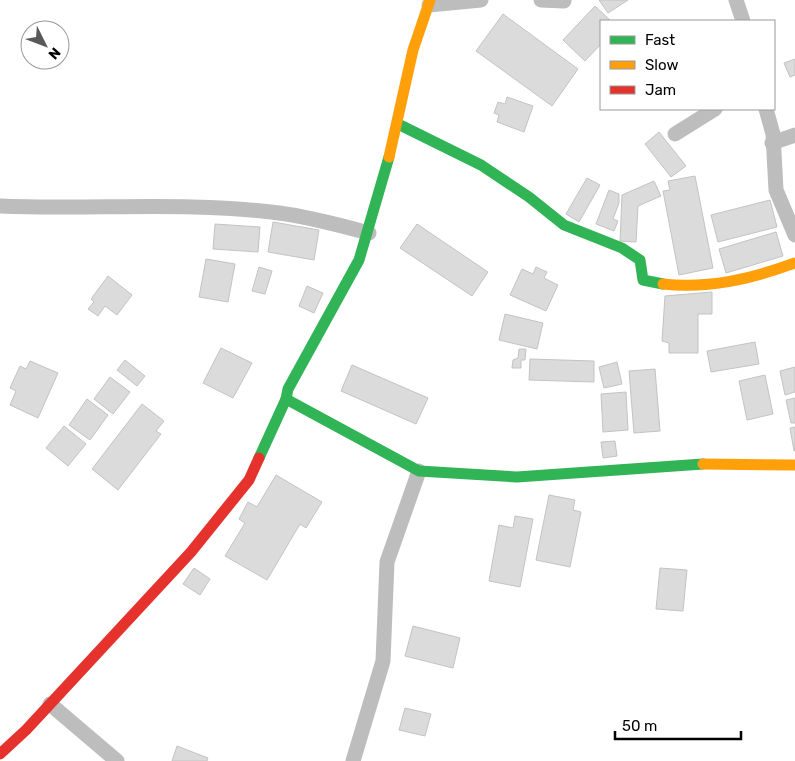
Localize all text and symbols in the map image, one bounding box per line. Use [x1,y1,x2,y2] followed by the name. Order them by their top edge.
[20,20,70,70] north arrow
[600,20,775,110] legend
[645,31,675,49] text: Fast
[45,44,64,63] text: N
[645,56,678,74] text: Slow
[645,81,676,99] text: Jam
[615,708,741,740] scale bar
[622,717,657,735] text: 50 m

